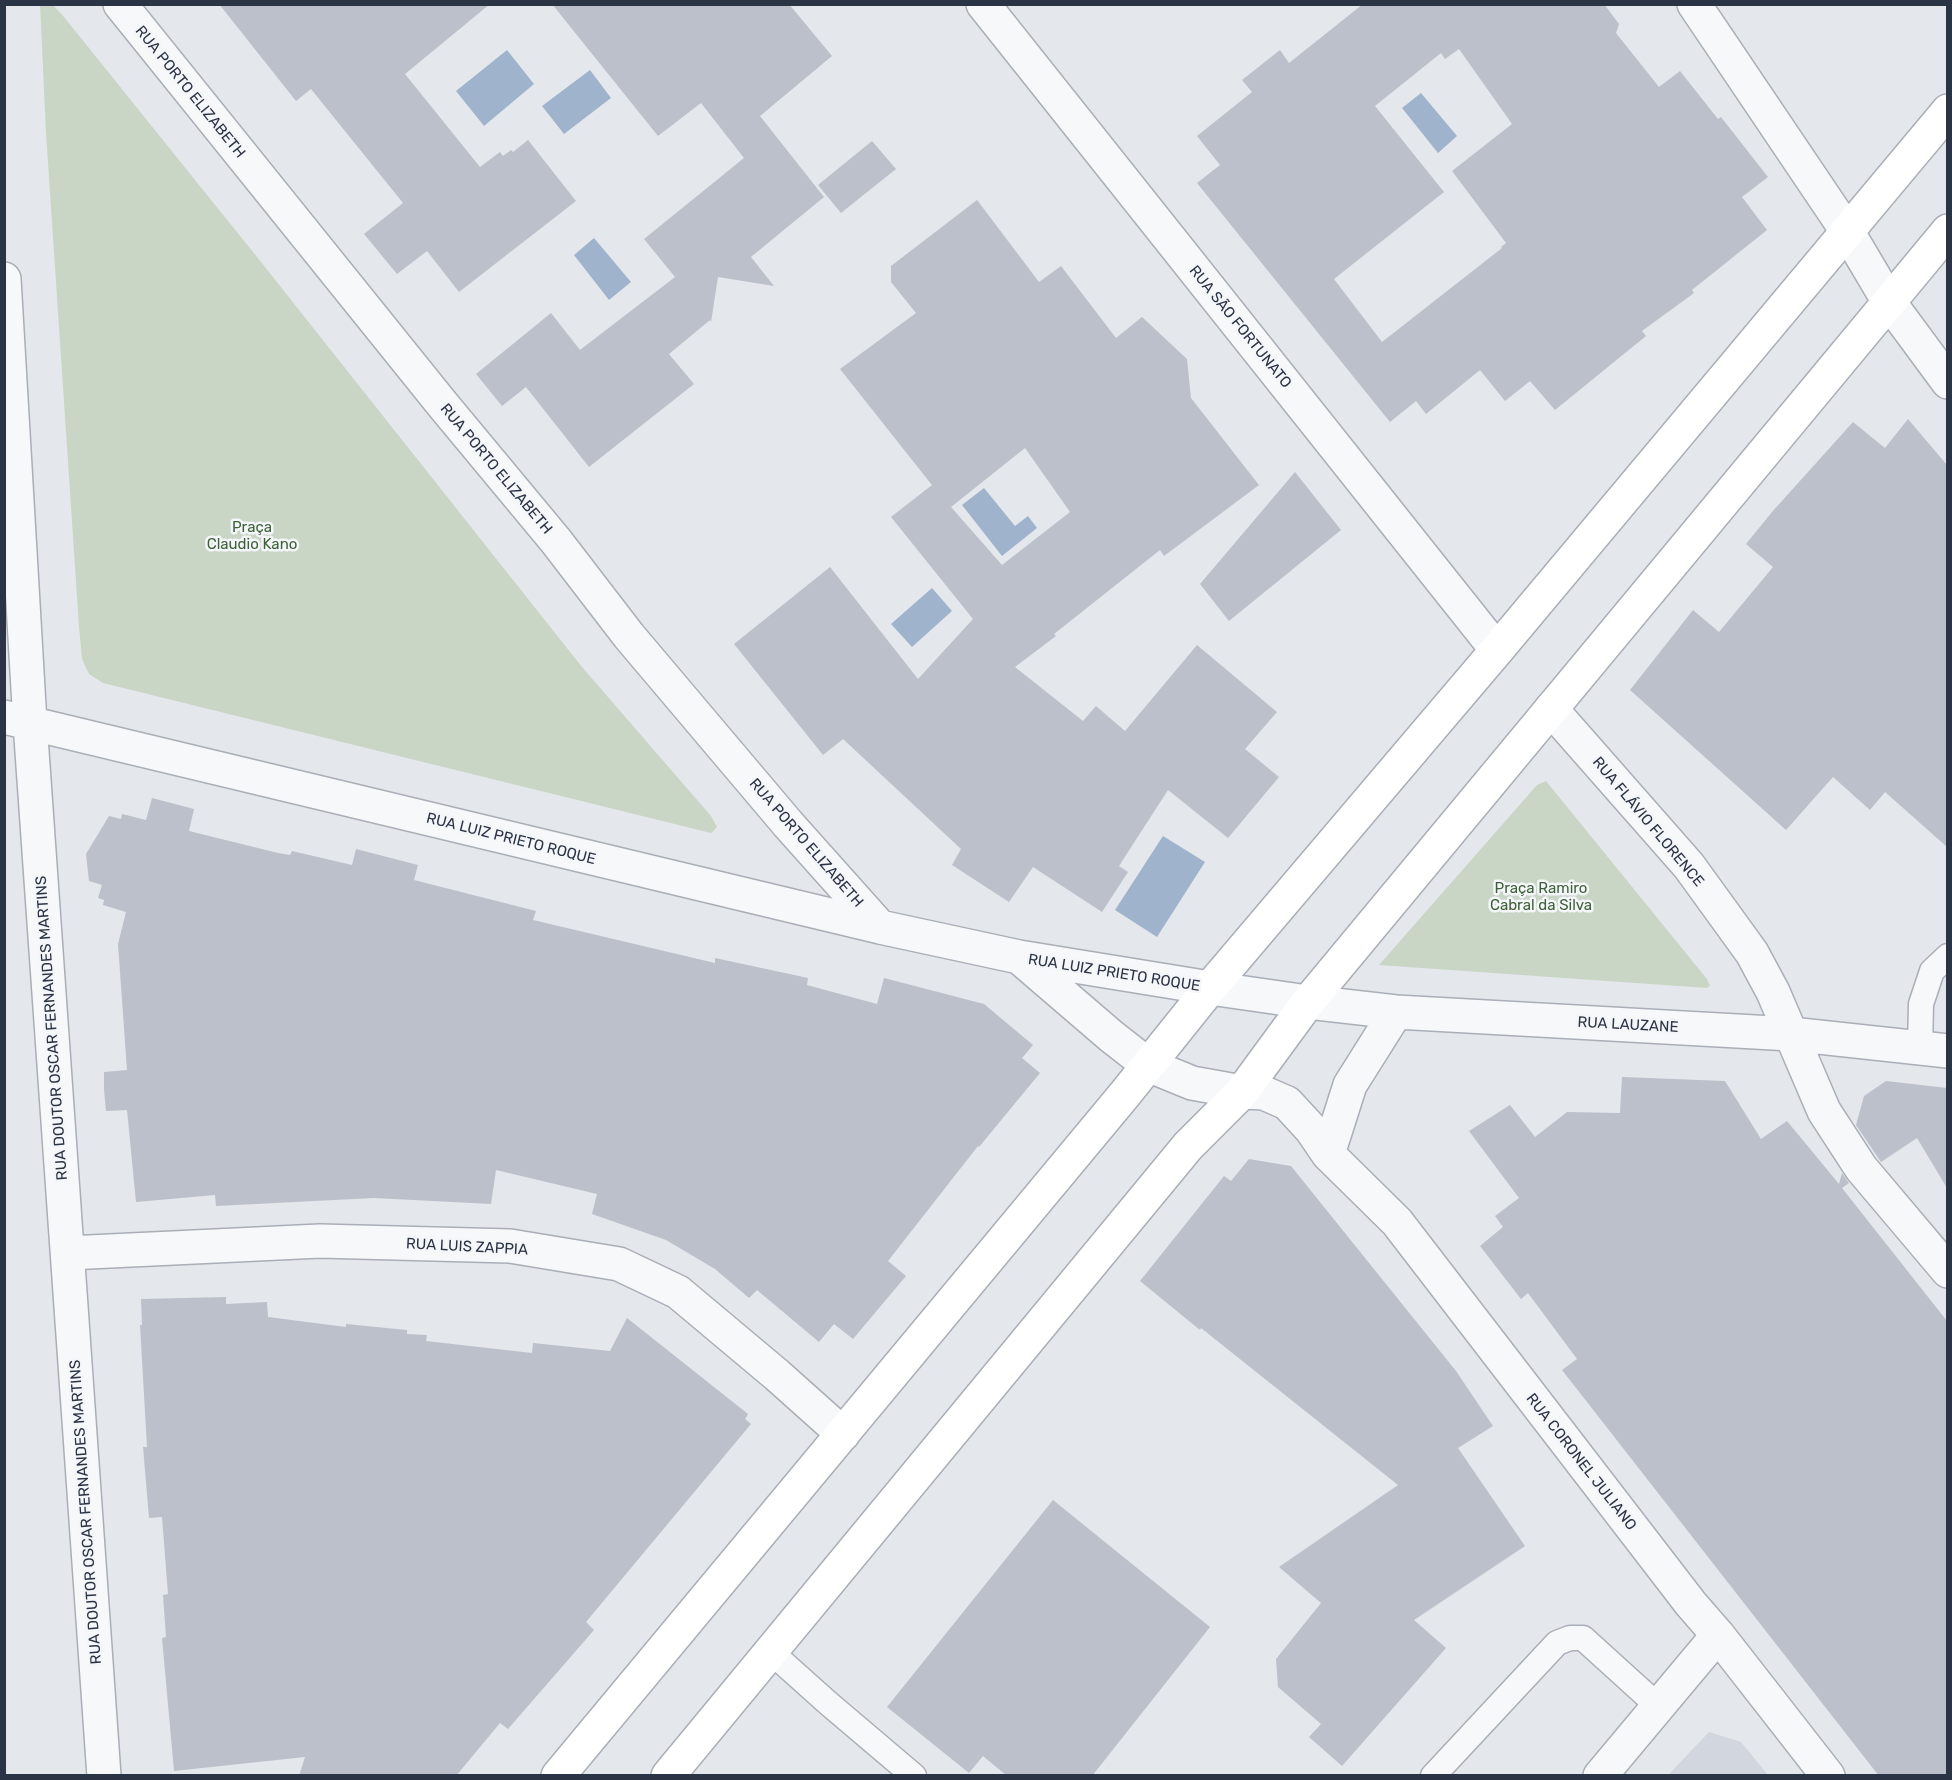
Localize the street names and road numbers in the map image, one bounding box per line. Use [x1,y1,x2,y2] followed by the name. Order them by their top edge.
[131,22,249,162] street label: RUA PORTO ELIZABETH
[1185,262,1295,392] street label: RUA SÃO FORTUNATO
[436,400,556,538] street label: RUA PORTO ELIZABETH
[1588,753,1708,891] street label: RUA FLÁVIO FLORENCE
[745,775,867,911] street label: RUA PORTO ELIZABETH
[424,809,598,869] street label: RUA LUIZ PRIETO ROQUE
[32,875,72,1181] street label: RUA DOUTOR OSCAR FERNANDES MARTINS
[1027,951,1201,995] street label: RUA LUIZ PRIETO ROQUE
[1577,1013,1679,1037] street label: RUA LAUZANE
[406,1235,528,1259] street label: RUA LUIS ZAPPIA
[66,1359,106,1665] street label: RUA DOUTOR OSCAR FERNANDES MARTINS
[1522,1390,1640,1534] street label: RUA CORONEL JULIANO

